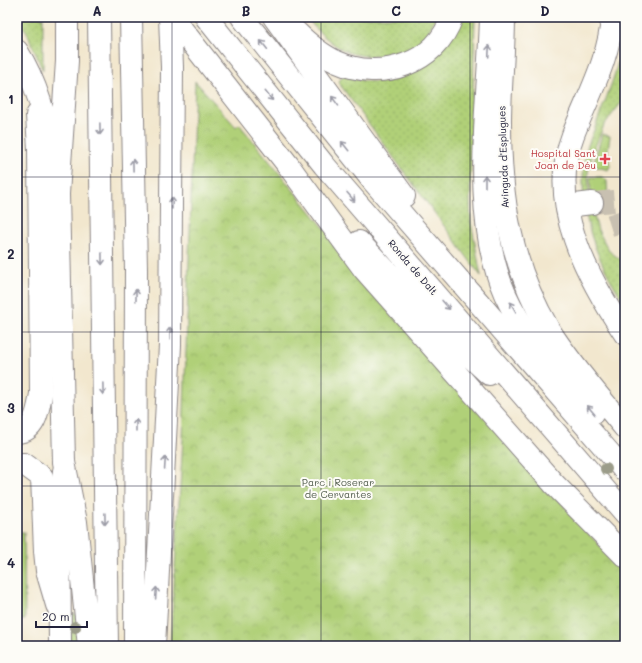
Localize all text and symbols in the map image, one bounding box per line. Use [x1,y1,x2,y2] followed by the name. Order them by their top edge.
[92,2,102,19] text: A
[242,2,251,19] text: B
[391,2,401,19] text: C
[540,2,550,19] text: D
[260,39,268,50] one-way arrow
[486,45,493,58] one-way arrow
[8,90,14,107] text: 1
[264,91,273,102] one-way arrow
[331,96,339,107] one-way arrow
[494,105,512,208] street label: Avinguda d'Esplugues
[96,122,104,135] one-way arrow
[341,141,350,152] one-way arrow
[531,146,596,172] place label: Hospital Sant Joan de Déu
[599,153,611,165] marker: Hospital Sant Joan de Déu
[129,159,137,172] one-way arrow
[481,175,489,188] one-way arrow
[347,191,356,202] one-way arrow
[168,197,176,210] one-way arrow
[385,236,441,298] street label: Ronda de Dalt
[7,245,15,262] text: 2
[98,252,106,265] one-way arrow
[132,289,140,302] one-way arrow
[441,300,450,310] one-way arrow
[508,301,516,313] one-way arrow
[166,327,174,340] one-way arrow
[99,382,107,395] one-way arrow
[7,399,15,416] text: 3
[587,404,596,415] one-way arrow
[132,419,140,432] one-way arrow
[161,457,168,470] one-way arrow
[302,475,374,501] park label: Parc i Roserar de Cervantes
[101,512,109,525] one-way arrow
[7,554,15,571] text: 4
[153,587,160,600] one-way arrow
[36,603,87,629] scale bar
[42,608,70,624] text: 20 m

